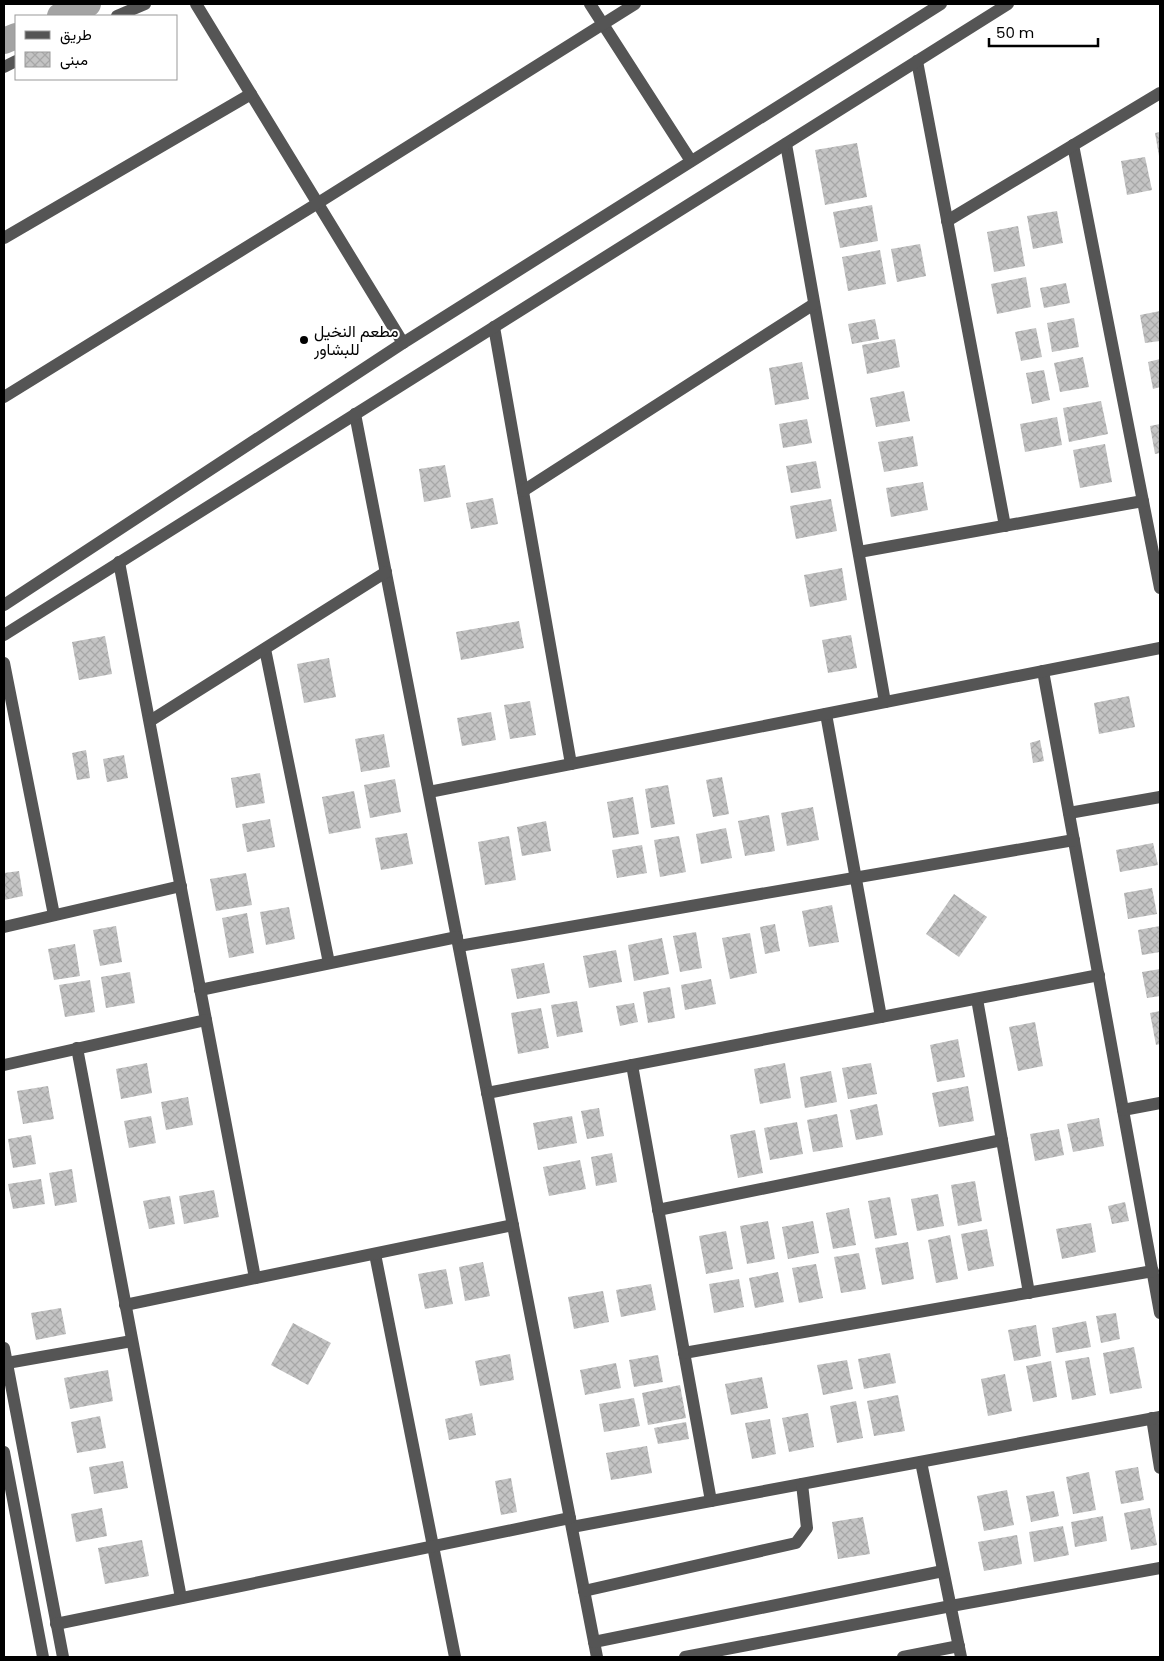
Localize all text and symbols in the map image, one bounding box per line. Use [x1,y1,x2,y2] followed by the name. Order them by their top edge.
[15,15,178,80] legend
[989,15,1098,47] scale bar
[996,22,1034,43] text: 50 m
[60,24,92,45] text: طريق
[60,49,88,70] text: مبنى
[313,320,399,361] place label: مطعم النخيل للبشاور
[298,334,310,346] marker: مطعم النخيل للبشاور

